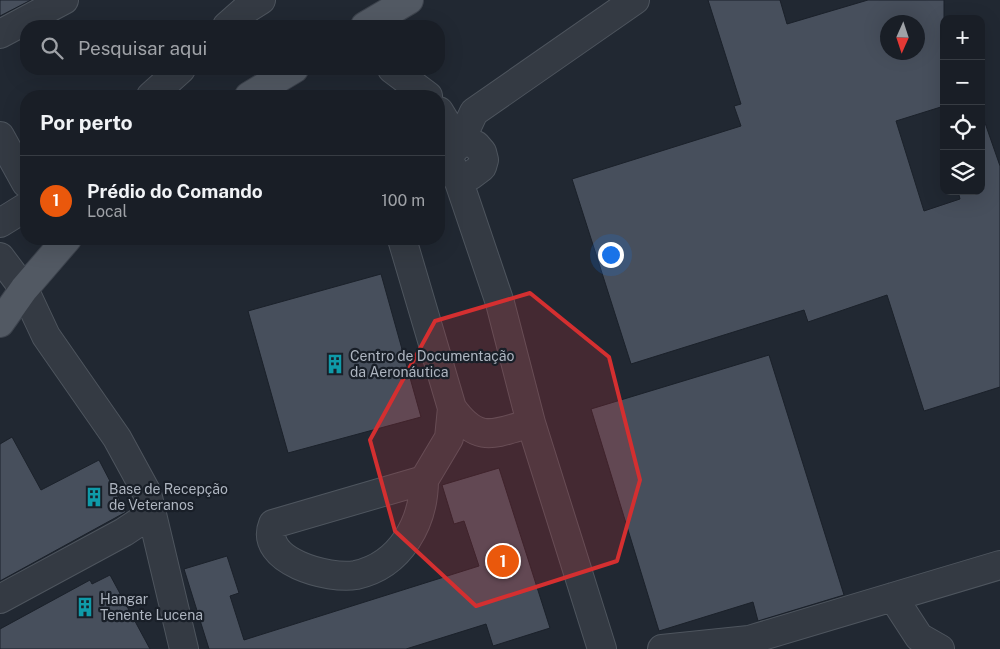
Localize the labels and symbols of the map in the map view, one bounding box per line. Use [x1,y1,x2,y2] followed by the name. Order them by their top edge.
[880,15,925,60] north arrow
[598,242,624,268] your location
[350,348,514,380] place label: Centro de Documentação da Aeronáutica
[324,353,346,375] building icon: Centro de Documentação da Aeronáutica
[109,481,228,513] place label: Base de Recepção de Veteranos
[83,486,105,508] building icon: Base de Recepção de Veteranos
[487,542,519,580] pin: 1
[100,591,203,623] place label: Hangar Tenente Lucena
[74,596,96,618] building icon: Hangar Tenente Lucena

